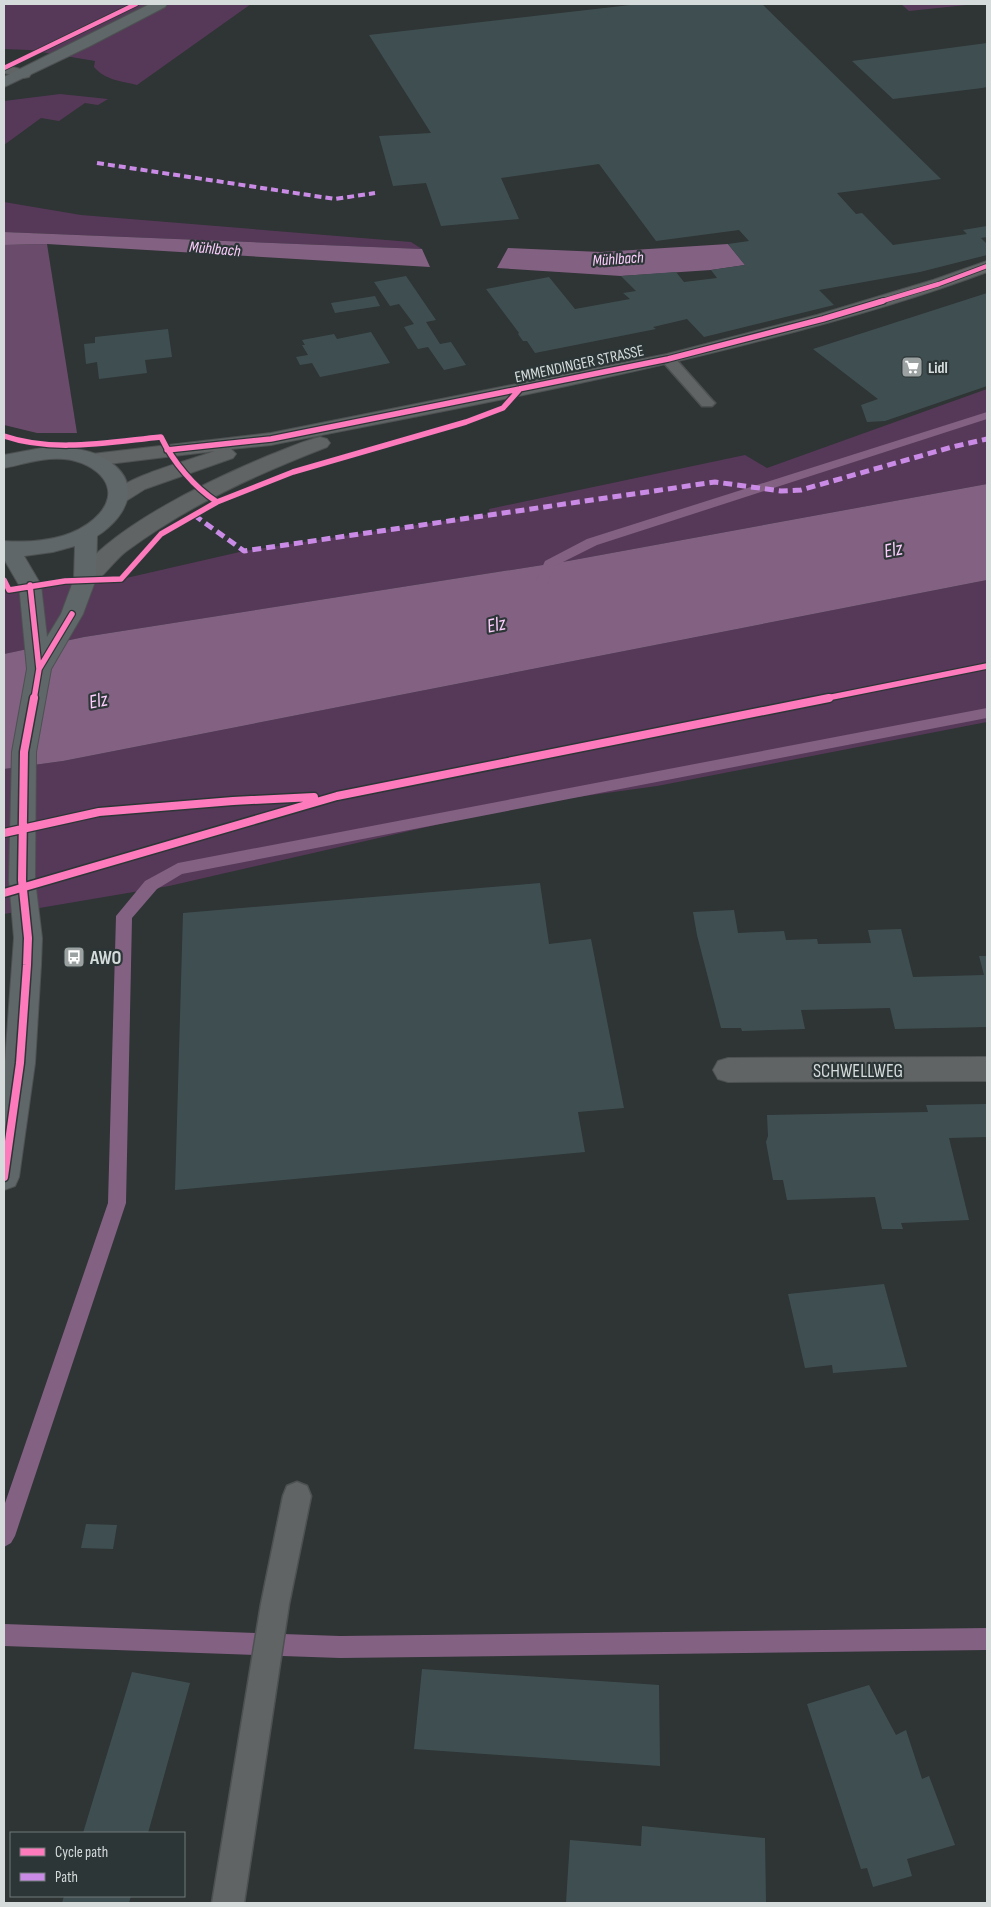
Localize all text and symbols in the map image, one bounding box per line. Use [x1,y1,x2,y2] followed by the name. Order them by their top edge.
[188,238,242,261] water label: Mühlbach
[592,248,645,271] water label: Mühlbach
[513,341,646,387] street label: EMMENDINGER STRASSE
[900,355,924,379] supermarket icon: Lidl
[928,359,948,378] place label: Lidl
[882,536,906,564] water label: Elz
[485,611,509,639] water label: Elz
[87,687,111,715] water label: Elz
[62,945,86,969] bus stop icon: AWO
[89,947,122,970] place label: AWO
[813,1060,903,1083] street label: SCHWELLWEG
[10,1832,185,1897] legend
[55,1843,108,1862] text: Cycle path
[55,1868,78,1887] text: Path

